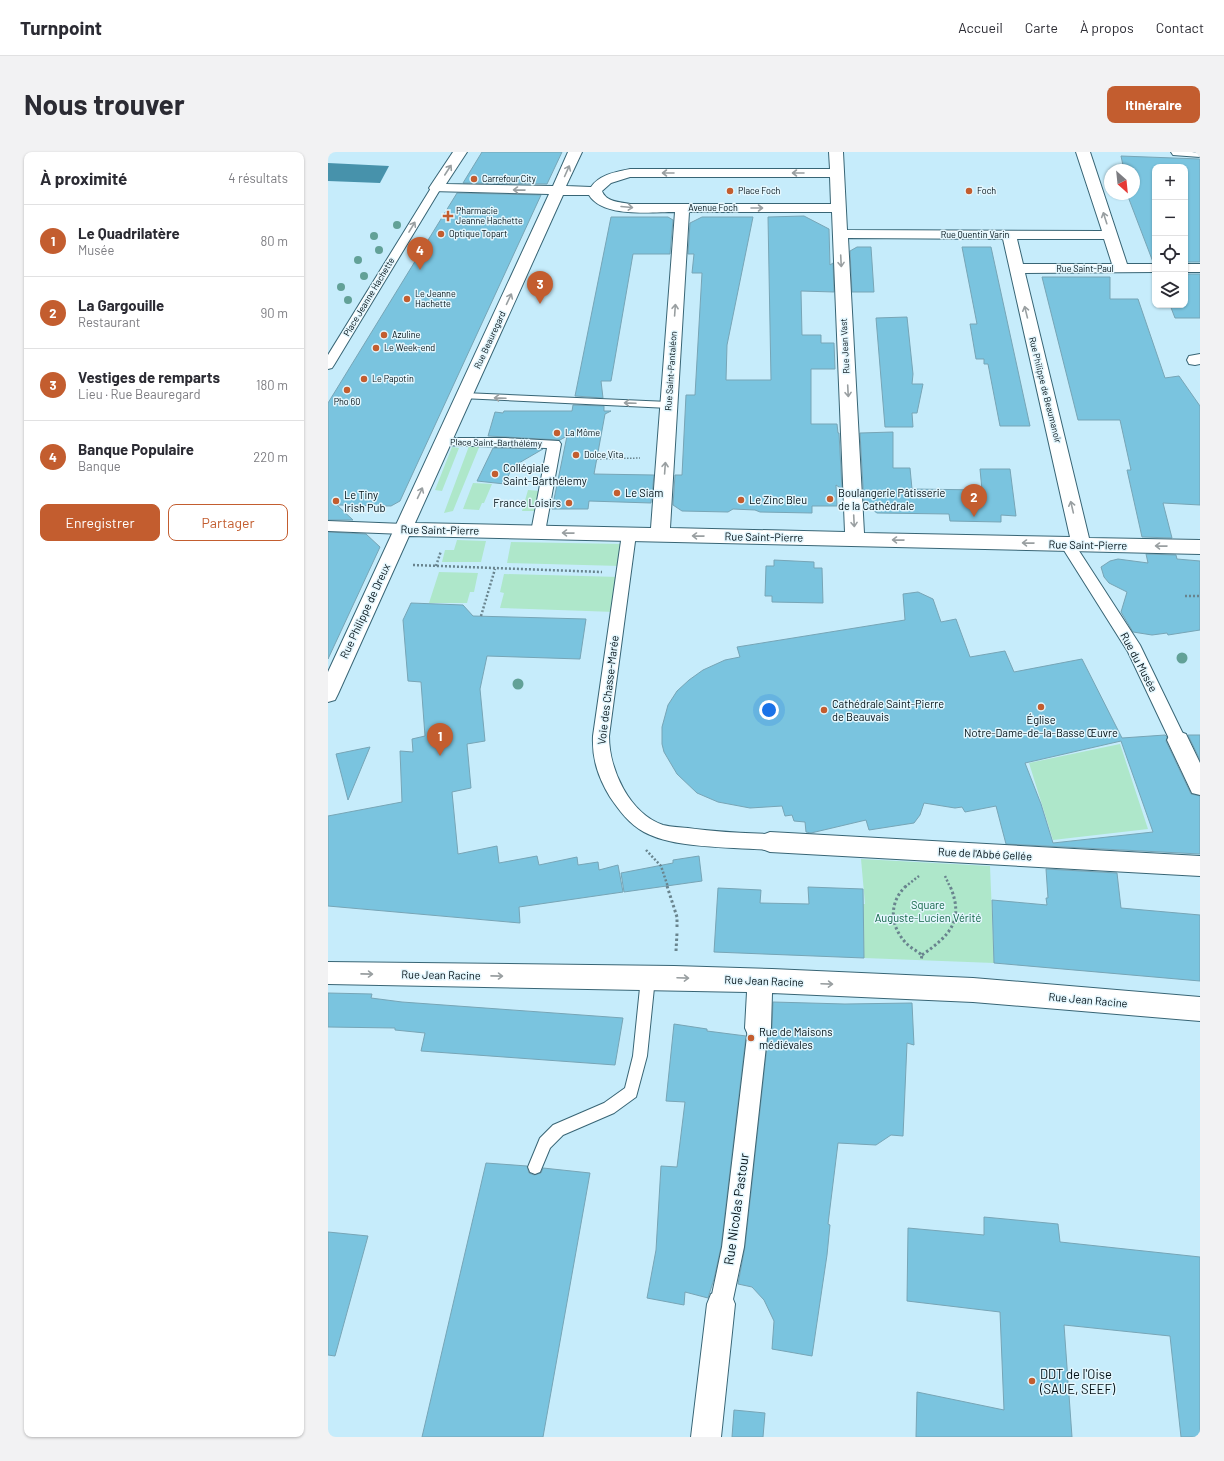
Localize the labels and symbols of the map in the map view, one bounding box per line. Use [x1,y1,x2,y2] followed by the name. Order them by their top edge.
[1104,164,1140,200] north arrow
[444,165,452,176] one-way arrow
[564,165,571,177] one-way arrow
[662,169,675,177] one-way arrow
[792,169,805,177] one-way arrow
[482,173,536,184] place label: Carrefour City
[469,174,479,184] marker: Carrefour City
[738,185,781,196] place label: Place Foch
[977,185,996,196] place label: Foch
[513,186,526,194] one-way arrow
[725,186,735,196] marker: Place Foch
[964,186,974,196] marker: Foch
[688,202,738,213] street label: Avenue Foch
[620,204,633,211] one-way arrow
[750,204,763,212] one-way arrow
[456,205,523,226] place label: Pharmacie Jeanne Hachette
[443,211,453,221] marker: Pharmacie Jeanne Hachette
[1100,212,1108,224] one-way arrow
[408,222,416,233] one-way arrow
[449,228,507,239] place label: Optique Topart
[436,229,446,239] marker: Optique Topart
[941,229,1009,240] street label: Rue Quentin Varin
[407,237,433,270] pin: 4
[838,254,845,267] one-way arrow
[341,255,397,338] street label: Place Jeanne Hachette
[1056,263,1114,274] street label: Rue Saint-Paul
[527,271,553,304] pin: 3
[415,288,456,309] place label: Le Jeanne Hachette
[506,293,513,305] one-way arrow
[402,294,412,304] marker: Le Jeanne Hachette
[672,304,679,317] one-way arrow
[1022,306,1029,319] one-way arrow
[471,309,508,370] street label: Rue Beauregard
[838,318,851,374] street label: Rue Jean Vast
[392,329,420,340] place label: Azuline
[379,330,389,340] marker: Azuline
[662,331,679,411] street label: Rue Saint-Pantaléon
[1027,336,1064,445] street label: Rue Philippe de Beaumanoir
[384,342,435,353] place label: Le Week-end
[371,343,381,353] marker: Le Week-end
[372,373,414,384] place label: Le Papotin
[359,374,369,384] marker: Le Papotin
[844,384,851,397] one-way arrow
[342,385,352,395] marker: Pho 60
[494,394,507,401] one-way arrow
[334,396,360,407] place label: Pho 60
[624,399,637,407] one-way arrow
[565,427,600,438] place label: La Môme
[552,428,562,438] marker: La Môme
[450,436,542,449] street label: Place Saint-Barthélémy
[584,449,623,460] place label: Dolce Vita
[571,450,581,460] marker: Dolce Vita
[503,461,587,487] place label: Collégiale Saint-Barthélemy
[661,462,668,475] one-way arrow
[490,469,500,479] marker: Collégiale Saint-Barthélemy
[961,484,987,517] pin: 2
[625,486,663,499] place label: Le Siam
[838,486,945,512] place label: Boulangerie Pâtisserie de la Cathédrale
[344,488,386,514] place label: Le Tiny Irish Pub
[417,488,425,500] one-way arrow
[612,488,622,498] marker: Le Siam
[749,493,807,506] place label: Le Zinc Bleu
[825,494,835,504] marker: Boulangerie Pâtisserie de la Cathédrale
[736,495,746,505] marker: Le Zinc Bleu
[331,496,341,506] marker: Le Tiny Irish Pub
[493,496,561,509] place label: France Loisirs
[564,498,574,508] marker: France Loisirs
[1068,500,1076,513] one-way arrow
[850,514,858,527] one-way arrow
[401,522,480,537] street label: Rue Saint-Pierre
[562,529,575,537] one-way arrow
[725,529,804,544] street label: Rue Saint-Pierre
[692,532,705,540] one-way arrow
[892,537,905,544] one-way arrow
[1049,537,1128,552] street label: Rue Saint-Pierre
[1022,540,1035,547] one-way arrow
[1155,543,1168,550] one-way arrow
[337,561,392,660] street label: Rue Philippe de Dreux
[1118,630,1161,694] street label: Rue du Musée
[594,634,621,745] street label: Voie des Chasse-Marée
[832,697,944,723] place label: Cathédrale Saint-Pierre de Beauvais
[759,700,779,720] your location
[1036,702,1046,712] marker: Église Notre-Dame-de-la-Basse Œuvre
[819,705,829,715] marker: Cathédrale Saint-Pierre de Beauvais
[964,713,1118,739] place label: Église Notre-Dame-de-la-Basse Œuvre
[427,723,453,756] pin: 1
[938,845,1032,862] street label: Rue de l'Abbé Gellée
[875,898,981,924] park label: Square Auguste-Lucien Vérité
[401,967,481,982] street label: Rue Jean Racine
[360,970,373,978] one-way arrow
[490,972,503,980] one-way arrow
[724,973,804,988] street label: Rue Jean Racine
[676,974,689,982] one-way arrow
[820,980,833,987] one-way arrow
[1048,990,1128,1009] street label: Rue Jean Racine
[759,1025,833,1051] place label: Rue de Maisons médiévales
[746,1033,756,1043] marker: Rue de Maisons médiévales
[720,1152,752,1266] street label: Rue Nicolas Pastour
[1039,1366,1116,1397] place label: DDT de l'Oise (SAUE, SEEF)
[1027,1376,1037,1386] marker: DDT de l'Oise (SAUE, SEEF)

